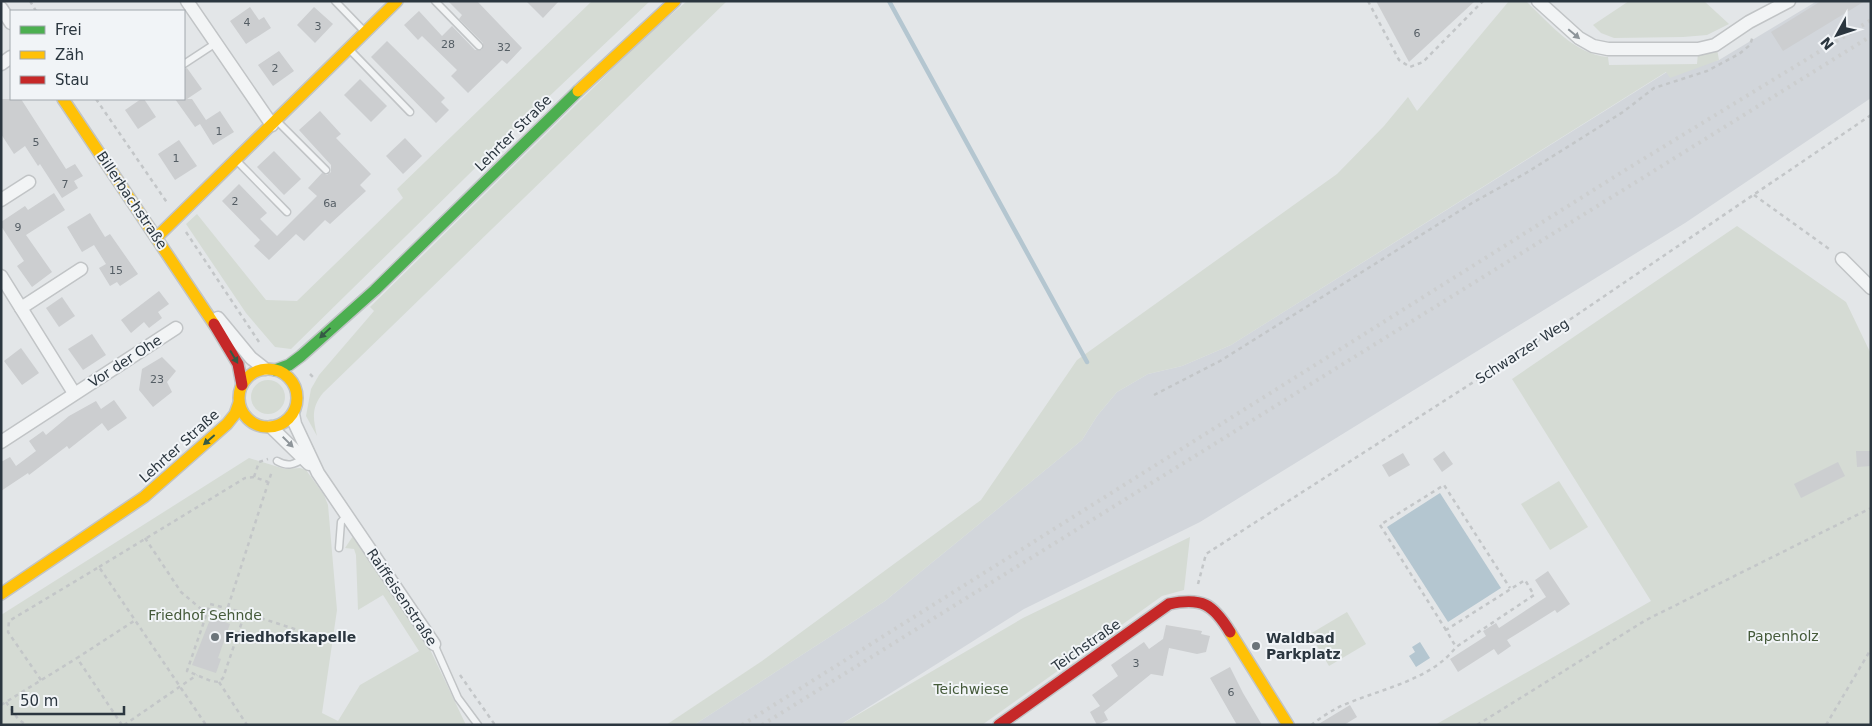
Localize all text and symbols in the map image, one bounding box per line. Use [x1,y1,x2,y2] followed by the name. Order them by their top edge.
[10,10,185,100] legend
[1812,10,1862,60] north arrow
[244,16,251,29] house number: 4
[315,20,322,33] house number: 3
[55,21,82,39] text: Frei
[1414,27,1421,40] house number: 6
[1568,28,1581,39] one-way arrow
[1817,34,1837,53] text: N
[441,38,455,51] house number: 28
[497,41,511,54] house number: 32
[55,46,84,64] text: Zäh
[272,62,279,75] house number: 2
[55,71,89,89] text: Stau
[472,92,554,174] street label: Lehrter Straße
[216,125,223,138] house number: 1
[33,136,40,149] house number: 5
[93,148,171,252] street label: Billerbachstraße
[173,152,180,165] house number: 1
[62,178,69,191] house number: 7
[232,195,239,208] house number: 2
[323,197,337,210] house number: 6a
[15,221,22,234] house number: 9
[109,264,123,277] house number: 15
[1472,315,1572,387] street label: Schwarzer Weg
[320,327,332,339] one-way arrow
[86,332,164,390] street label: Vor der Ohe
[230,350,239,363] one-way arrow
[150,373,164,386] house number: 23
[136,406,222,486] street label: Lehrter Straße
[203,434,216,445] one-way arrow
[282,436,294,448] one-way arrow
[364,546,440,648] street label: Raiffeisenstraße
[148,607,262,623] park label: Friedhof Sehnde
[1048,616,1123,675] street label: Teichstraße
[1747,628,1819,644] park label: Papenholz
[225,629,356,645] place label: Friedhofskapelle
[1266,630,1341,662] place label: Waldbad Parkplatz
[209,631,221,643] marker: Friedhofskapelle
[1250,640,1262,652] marker: Waldbad Parkplatz
[1133,657,1140,670] house number: 3
[932,681,1009,697] park label: Teichwiese
[12,684,125,716] scale bar
[1228,686,1235,699] house number: 6
[20,692,58,710] text: 50 m

